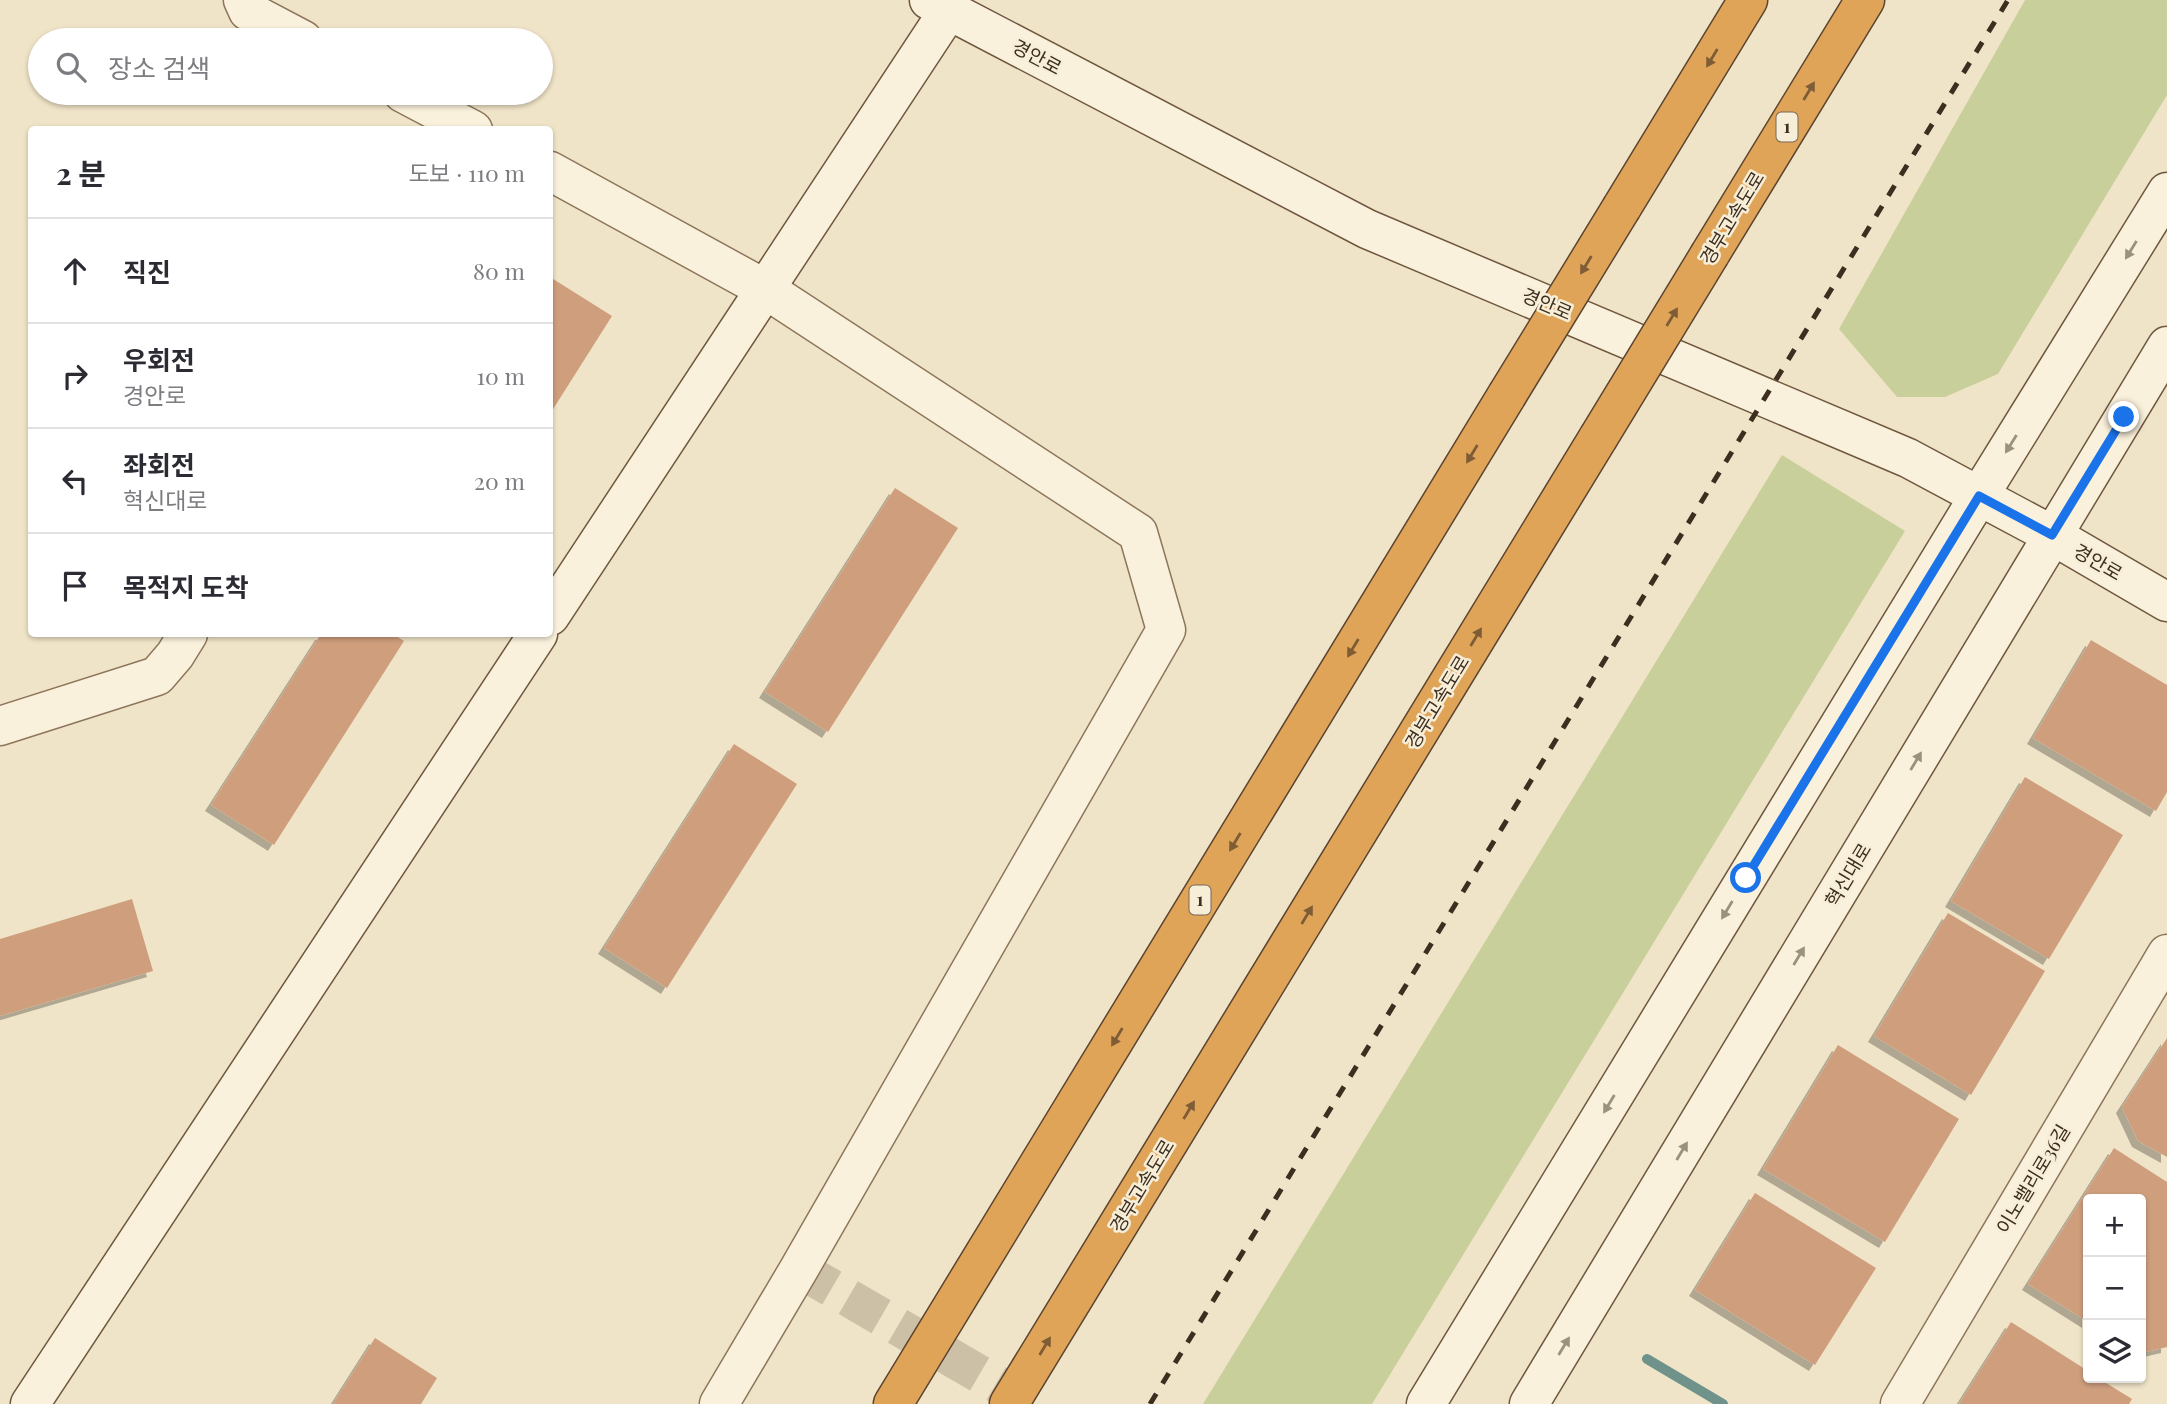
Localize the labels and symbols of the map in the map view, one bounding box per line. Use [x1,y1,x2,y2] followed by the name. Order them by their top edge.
[1008,32,1067,80] street label: 경안로
[1706,49,1719,68] one-way arrow
[1803,82,1815,101] one-way arrow
[1776,112,1798,142] road number: 1
[1693,166,1769,269] street label: 경부고속도로
[2125,241,2138,260] one-way arrow
[1580,255,1593,275] one-way arrow
[1518,281,1577,325] street label: 경안로
[1665,307,1678,326] one-way arrow
[2108,401,2139,432] route end
[2005,434,2018,453] one-way arrow
[1465,444,1478,463] one-way arrow
[2069,537,2128,586] street label: 경안로
[1470,628,1483,647] one-way arrow
[1347,638,1360,658] one-way arrow
[1398,650,1474,753] street label: 경부고속도로
[1910,751,1923,770] one-way arrow
[1229,833,1241,852] one-way arrow
[1818,838,1876,911] street label: 혁신대로
[1730,862,1761,893] route start
[1190,886,1210,915] road number: 1
[1721,900,1734,920] one-way arrow
[1301,906,1314,925] one-way arrow
[1793,946,1805,965] one-way arrow
[1110,1027,1123,1046] one-way arrow
[1602,1095,1615,1114] one-way arrow
[1182,1100,1195,1119] one-way arrow
[1989,1119,2075,1238] street label: 이노밸리로36길
[1103,1134,1179,1237] street label: 경부고속도로
[1675,1141,1688,1160] one-way arrow
[1039,1336,1051,1355] one-way arrow
[1558,1336,1571,1355] one-way arrow

